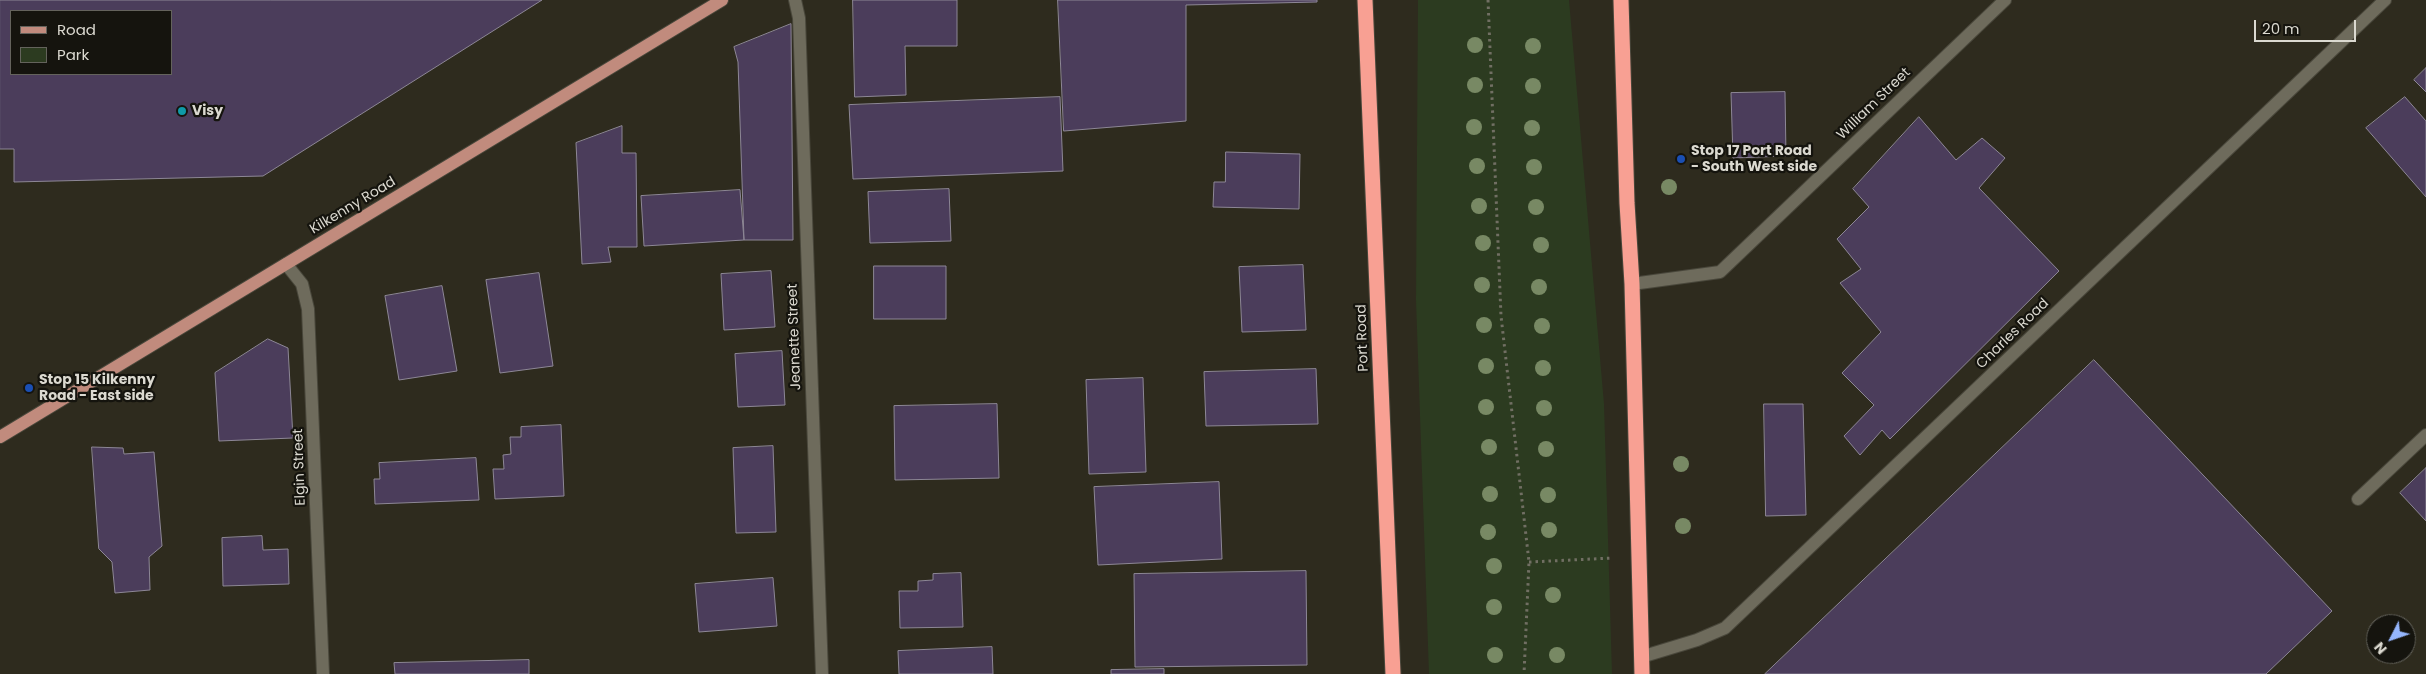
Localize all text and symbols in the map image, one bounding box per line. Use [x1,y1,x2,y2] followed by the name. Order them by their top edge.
[10,10,172,75] legend
[2256,10,2358,42] scale bar
[2262,18,2300,39] text: 20 m
[57,19,96,40] text: Road
[57,44,89,65] text: Park
[1834,65,1914,143] street label: William Street
[192,103,223,119] place label: Visy
[176,105,188,117] marker: Visy
[1691,143,1817,176] place label: Stop 17 Port Road - South West side
[1675,153,1687,165] marker: Stop 17 Port Road - South West side
[307,174,399,238] street label: Kilkenny Road
[785,283,805,391] street label: Jeanette Street
[1973,295,2053,373] street label: Charles Road
[1353,304,1373,372] street label: Port Road
[39,372,155,404] place label: Stop 15 Kilkenny Road - East side
[23,382,35,394] marker: Stop 15 Kilkenny Road - East side
[290,428,310,506] street label: Elgin Street
[2366,614,2416,664] north arrow
[2369,638,2391,659] text: N

